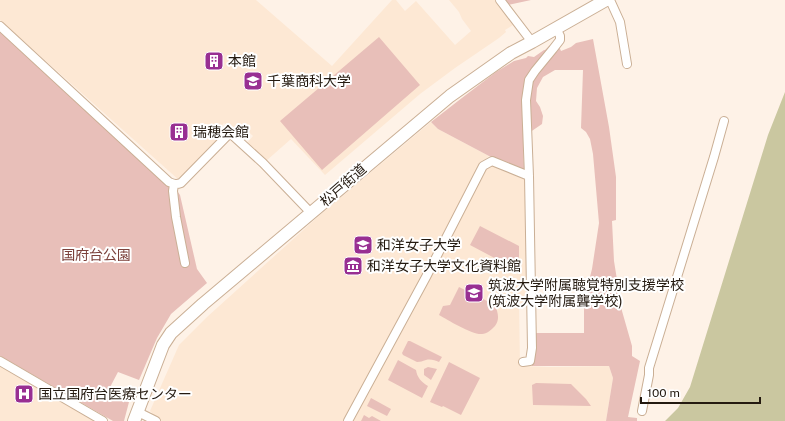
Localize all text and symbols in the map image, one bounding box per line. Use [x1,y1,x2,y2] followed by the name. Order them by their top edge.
[203,50,225,72] building icon: 本館
[228,53,256,69] place label: 本館
[242,70,264,92] school or university icon: 千葉商科大学
[267,73,351,89] place label: 千葉商科大学
[168,121,190,143] building icon: 瑞穂会館
[193,124,249,140] place label: 瑞穂会館
[317,161,369,209] street label: 松戸街道
[352,234,374,256] school or university icon: 和洋女子大学
[377,237,461,253] place label: 和洋女子大学
[61,247,131,263] park label: 国府台公園
[342,255,364,277] museum icon: 和洋女子大学文化資料館
[367,258,521,274] place label: 和洋女子大学文化資料館
[488,277,684,309] place label: 筑波大学附属聴覚特別支援学校 (筑波大学附属聾学校)
[463,282,485,304] school or university icon: 筑波大学附属聴覚特別支援学校 (筑波大学附属聾学校)
[641,379,760,405] scale bar
[13,383,35,405] hospital icon: 国立国府台医療センター
[38,386,192,402] place label: 国立国府台医療センター
[647,386,680,400] text: 100 m

